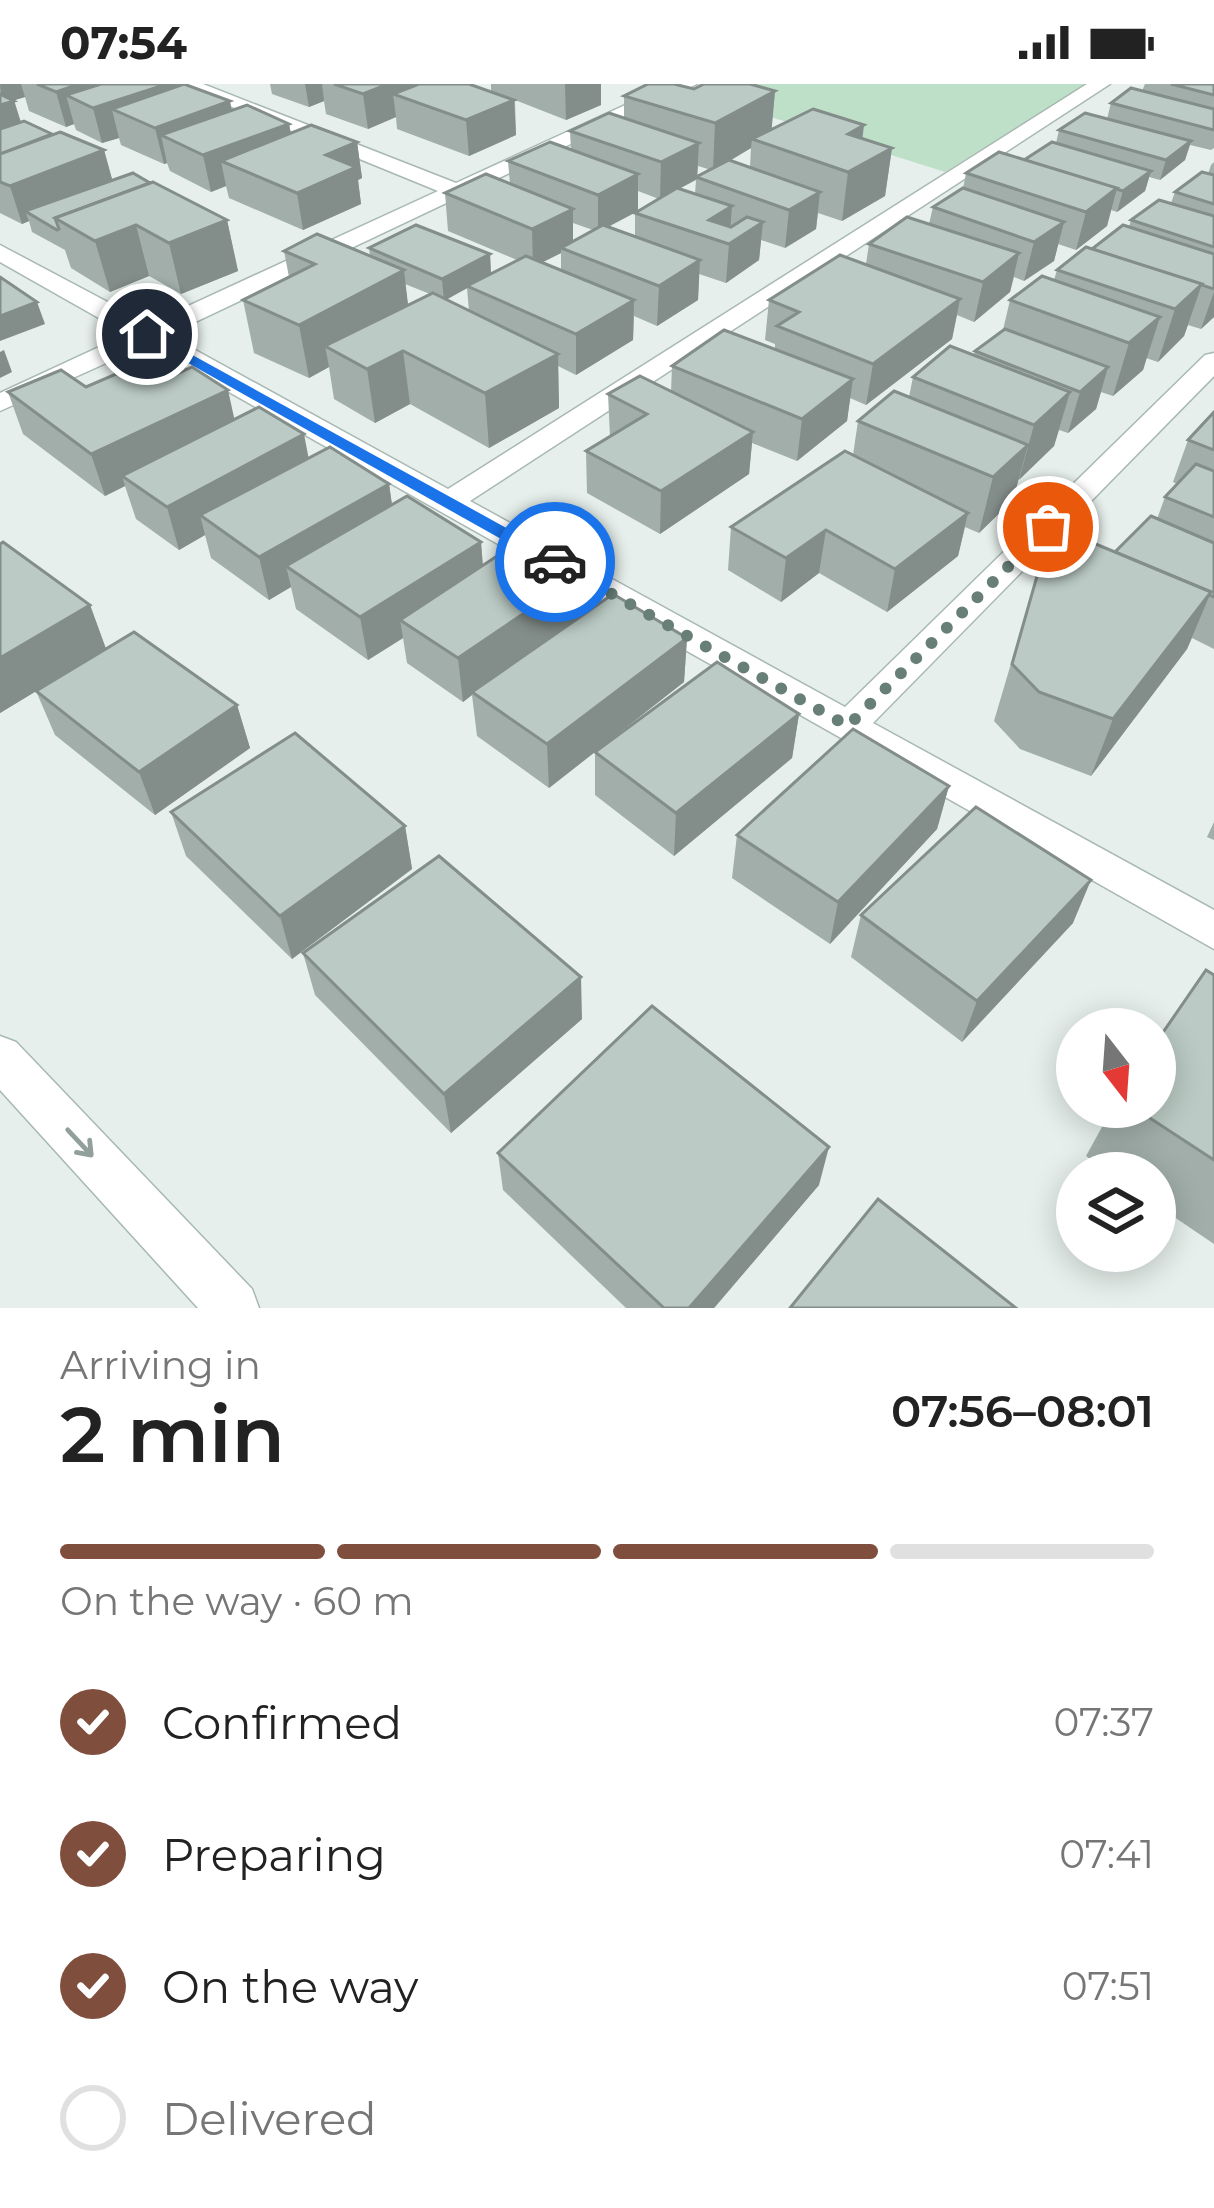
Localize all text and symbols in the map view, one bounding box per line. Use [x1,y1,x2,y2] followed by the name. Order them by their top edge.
[60,15,187,70] text: 07:54
[96,283,198,385] pin
[114,301,180,367] icon: home
[997,476,1099,578] pin
[1015,494,1081,560] icon: bag
[495,502,615,622] courier
[522,529,588,595] icon: car
[1056,1008,1176,1128] north arrow
[1056,1008,1176,1272] map controls
[65,1128,93,1158] one-way arrow
[1056,1152,1176,1272] button: layers
[60,1341,261,1389] text: Arriving in
[891,1383,1154,1438] text: 07:56–08:01
[60,1386,285,1482] text: 2 min
[60,1577,414,1625] text: On the way · 60 m
[60,1689,126,1755] icon: check
[162,1695,402,1750] text: Confirmed
[1054,1698,1154,1746] text: 07:37
[60,1821,126,1887] icon: check
[162,1827,386,1882] text: Preparing
[1059,1830,1154,1878] text: 07:41
[60,1953,126,2019] icon: check
[162,1959,418,2014] text: On the way
[1062,1962,1154,2010] text: 07:51
[162,2091,377,2146] text: Delivered

